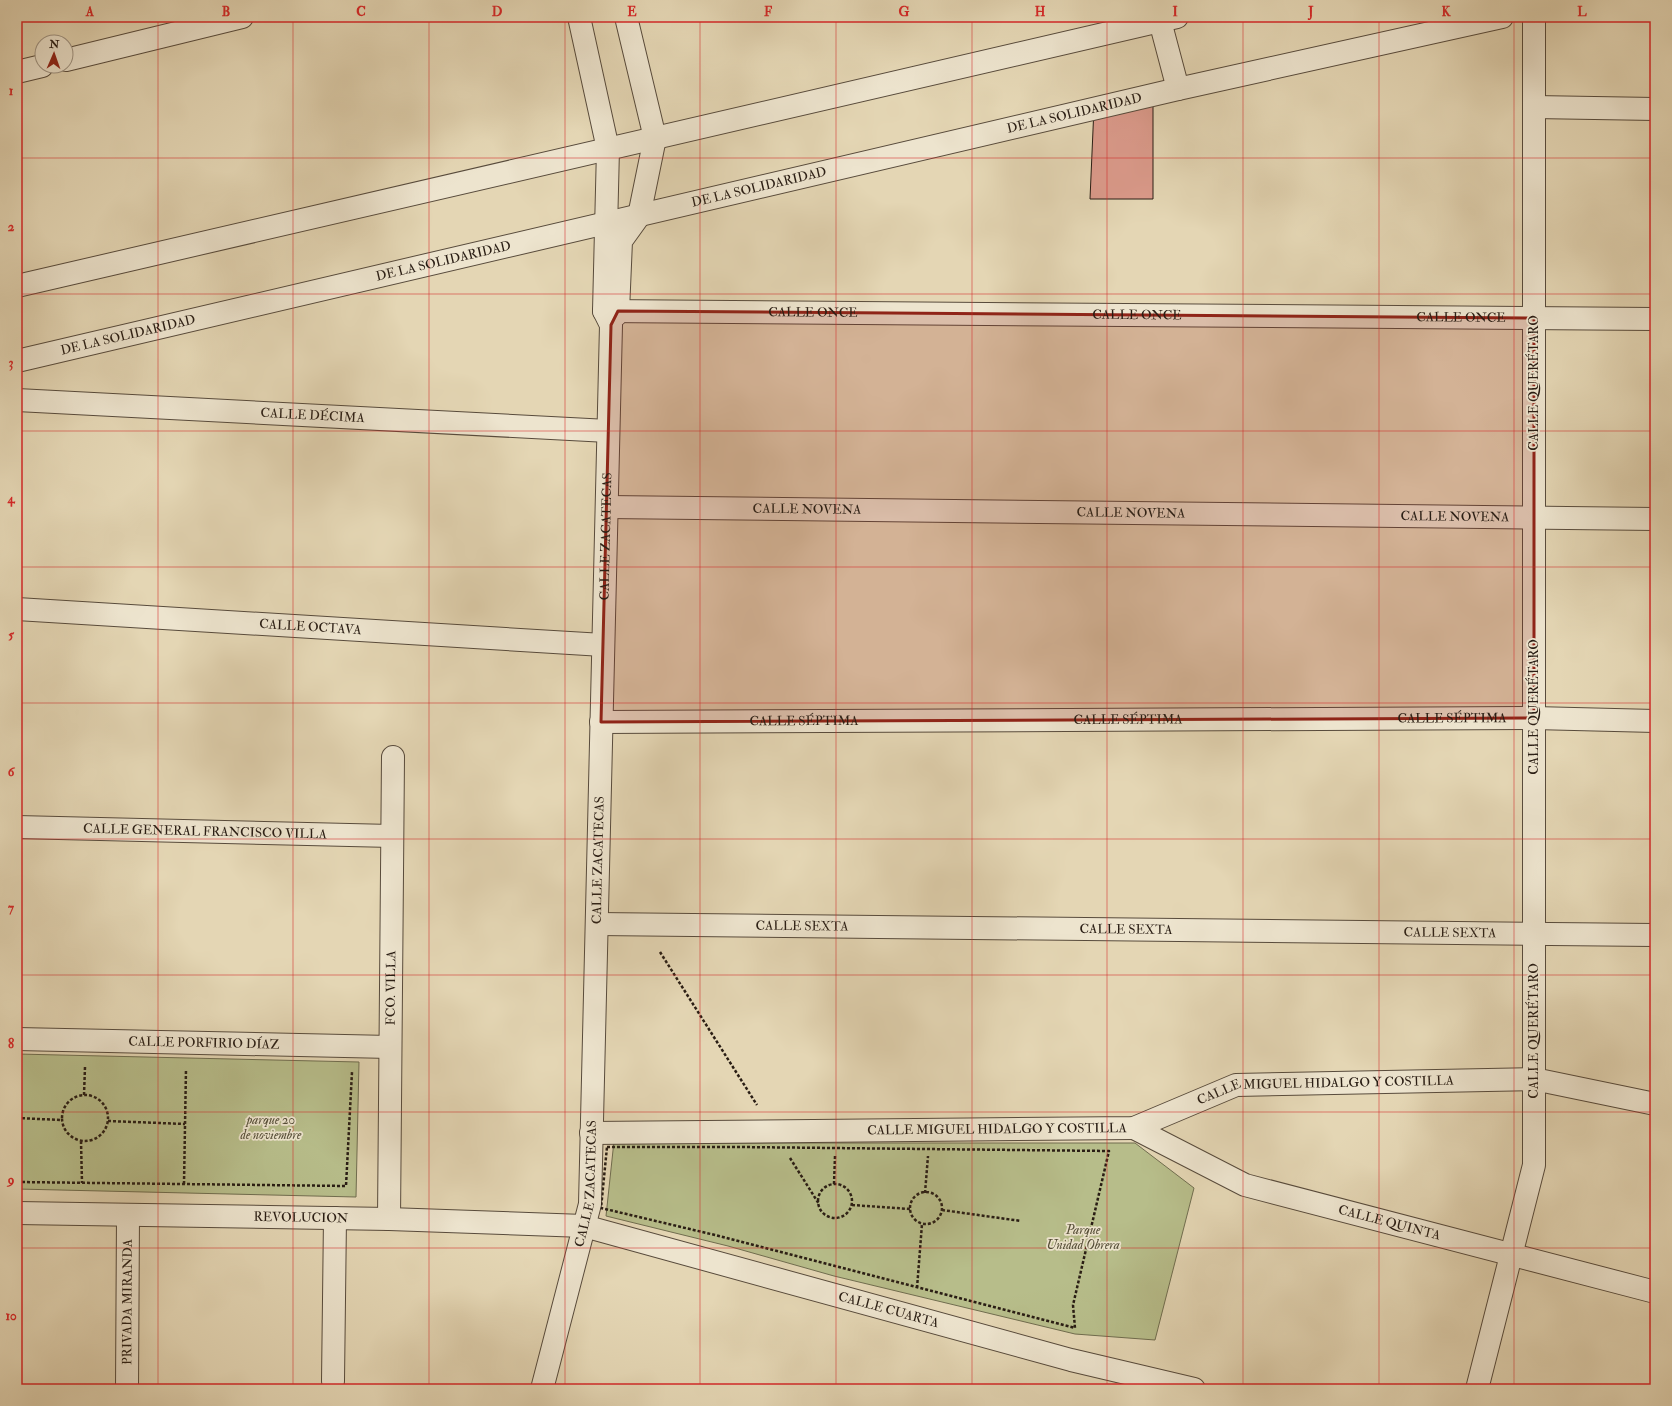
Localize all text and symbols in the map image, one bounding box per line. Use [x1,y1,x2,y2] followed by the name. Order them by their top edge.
[85,4,95,20] text: A
[222,4,230,20] text: B
[356,4,366,20] text: C
[492,4,503,20] text: D
[627,4,637,20] text: E
[764,4,773,20] text: F
[899,4,910,20] text: G
[1035,4,1046,20] text: H
[1172,4,1178,20] text: I
[1307,4,1314,21] text: J
[1441,4,1451,20] text: K
[1577,4,1587,20] text: L
[34,34,74,74] north arrow
[48,38,61,51] text: N
[9,83,14,99] text: 1
[1005,90,1143,137] street label: DE LA SOLIDARIDAD
[690,164,828,211] street label: DE LA SOLIDARIDAD
[8,219,15,235] text: 2
[374,238,513,285] street label: DE LA SOLIDARIDAD
[768,304,858,321] street label: CALLE ONCE
[1092,307,1182,323] street label: CALLE ONCE
[1416,309,1506,326] street label: CALLE ONCE
[59,311,197,359] street label: DE LA SOLIDARIDAD
[1525,315,1542,451] street label: CALLE QUERÉTARO
[9,355,14,371] text: 3
[260,405,366,426] street label: CALLE DÉCIMA
[596,472,615,601] street label: CALLE ZACATECAS
[6,491,15,507] text: 4
[753,501,862,518] street label: CALLE NOVENA
[1077,504,1186,522] street label: CALLE NOVENA
[1401,508,1510,525] street label: CALLE NOVENA
[259,616,363,638] street label: CALLE OCTAVA
[8,627,14,643] text: 5
[1525,639,1542,775] street label: CALLE QUERÉTARO
[1397,709,1507,727] street label: CALLE SÉPTIMA
[1073,711,1183,728] street label: CALLE SÉPTIMA
[749,712,859,729] street label: CALLE SÉPTIMA
[8,764,16,780] text: 6
[589,796,608,924] street label: CALLE ZACATECAS
[83,821,328,842] street label: CALLE GENERAL FRANCISCO VILLA
[8,900,15,916] text: 7
[755,918,849,935] street label: CALLE SEXTA
[1079,921,1173,938] street label: CALLE SEXTA
[1403,924,1497,941] street label: CALLE SEXTA
[383,950,399,1026] street label: FCO. VILLA
[1525,963,1542,1099] street label: CALLE QUERÉTARO
[128,1033,280,1053] street label: CALLE PORFIRIO DÍAZ
[8,1036,14,1052] text: 8
[1195,1073,1455,1108] street label: CALLE MIGUEL HIDALGO Y COSTILLA
[240,1112,302,1143] park label: parque 20 de noviembre
[571,1120,600,1249] street label: CALLE ZACATECAS
[867,1120,1128,1138] street label: CALLE MIGUEL HIDALGO Y COSTILLA
[6,1172,15,1188] text: 9
[1337,1202,1443,1244] street label: CALLE QUINTA
[253,1209,349,1226] street label: REVOLUCION
[1046,1222,1120,1253] park label: Parque Unidad Obrera
[119,1238,136,1365] street label: PRIVADA MIRANDA
[836,1288,941,1331] street label: CALLE CUARTA
[5,1308,17,1324] text: 10

